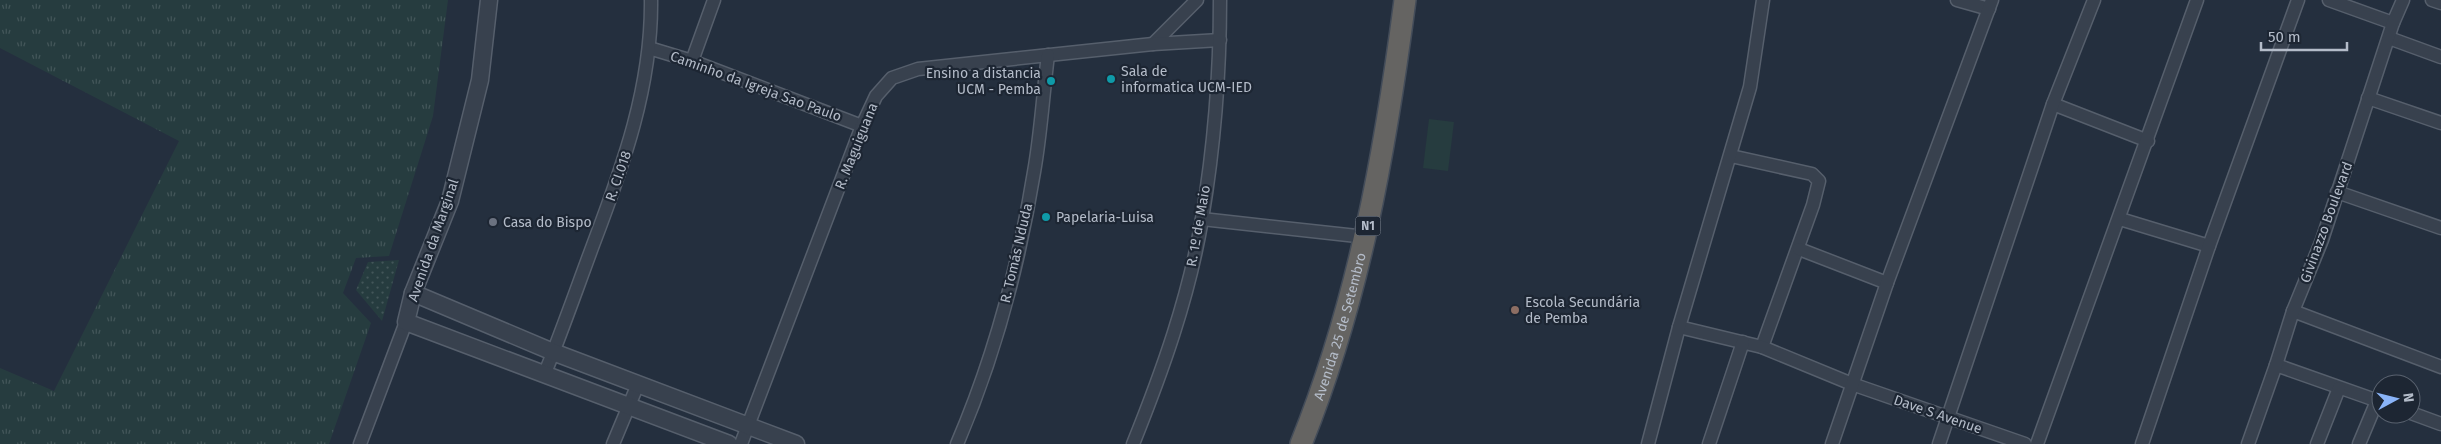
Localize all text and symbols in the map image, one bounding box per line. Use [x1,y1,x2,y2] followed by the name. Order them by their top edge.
[2261,20,2347,52] scale bar
[2268,28,2301,46] text: 50 m
[668,48,844,125] street label: Caminho da Igreja Sao Paulo
[1121,63,1252,96] place label: Sala de informatica UCM-IED
[926,65,1041,98] place label: Ensino a distancia UCM - Pemba
[1105,73,1117,85] marker: Sala de informatica UCM-IED
[1045,75,1057,87] marker: Ensino a distancia UCM - Pemba
[831,100,882,192] street label: R. Maguiguana
[602,149,635,203] street label: R. CI.018
[2297,159,2356,285] street label: Givinazzo Boulevard
[404,177,462,304] street label: Avenida da Marginal
[1183,184,1214,268] street label: R. 1º de Maio
[997,202,1036,305] street label: R. Tomás Nduda
[1056,209,1154,226] place label: Papelaria-Luisa
[1040,211,1052,223] marker: Papelaria-Luisa
[503,214,592,231] place label: Casa do Bispo
[487,216,499,228] marker: Casa do Bispo
[1356,217,1380,236] road number: N1
[1310,251,1370,403] street label: Avenida 25 de Setembro
[1525,294,1640,327] place label: Escola Secundária de Pemba
[1509,304,1521,316] marker: Escola Secundária de Pemba
[2371,374,2421,424] north arrow
[1891,391,1984,438] street label: Dave S Avenue
[2399,392,2417,403] text: N

